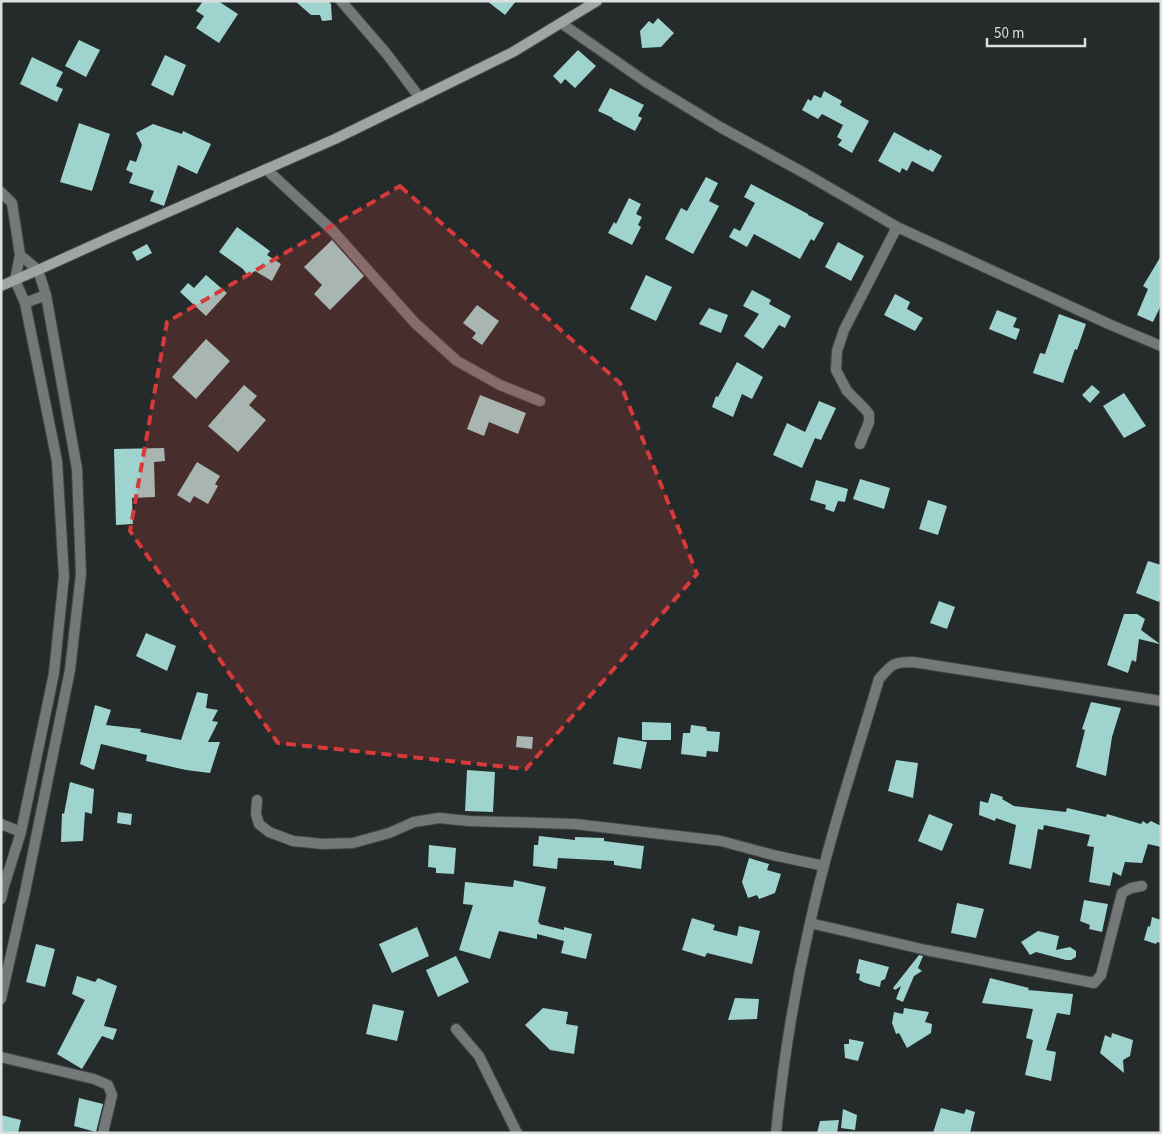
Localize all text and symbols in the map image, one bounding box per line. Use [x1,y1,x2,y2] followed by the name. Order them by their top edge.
[987,15,1084,47] scale bar
[994,23,1024,44] text: 50 m

